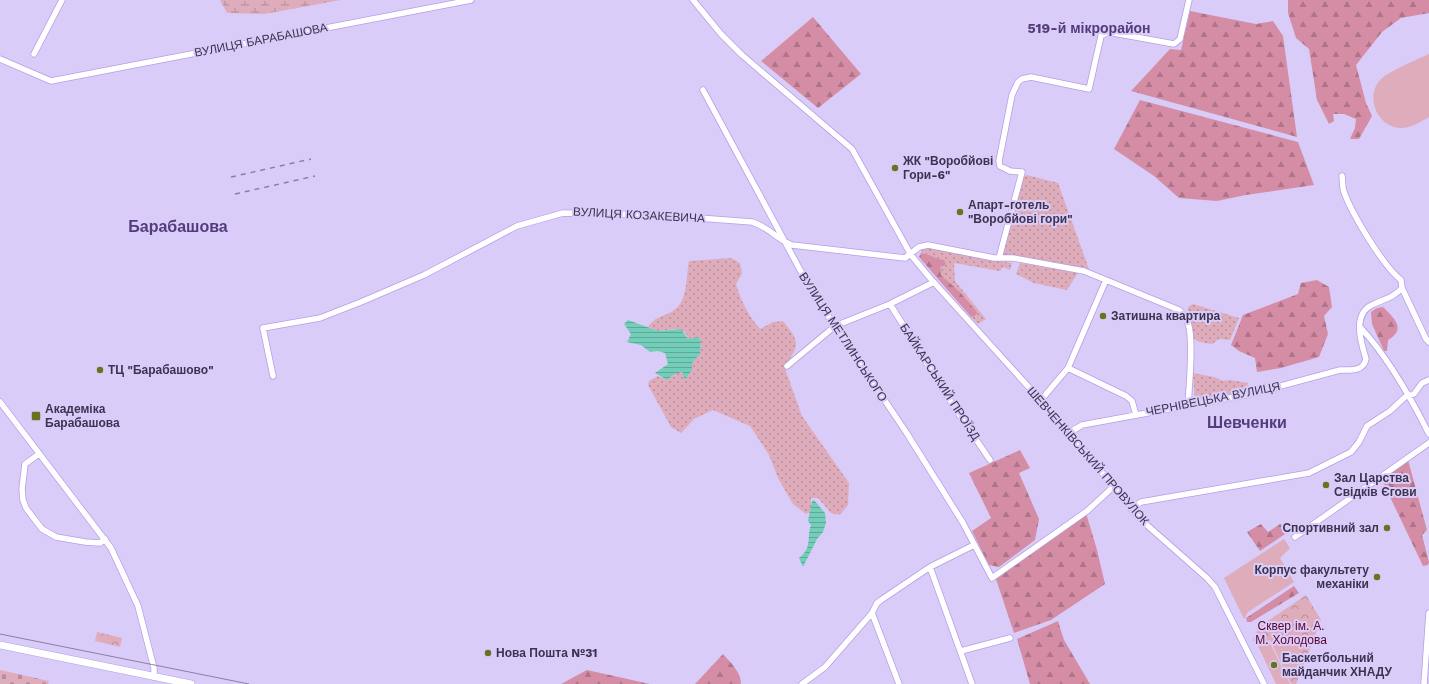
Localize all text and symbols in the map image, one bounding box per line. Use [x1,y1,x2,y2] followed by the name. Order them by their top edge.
[193,20,329,60] street label: ВУЛИЦЯ БАРАБАШОВА
[1027,20,1151,36] district label: 519-й мікрорайон
[902,154,993,182] place label: ЖК "Воробйові Гори-6"
[890,163,900,173] marker: ЖК "Воробйові Гори-6"
[968,198,1073,226] place label: Апарт-готель "Воробйові гори"
[573,205,705,225] street label: ВУЛИЦЯ КОЗАКЕВИЧА
[955,207,965,217] marker: Апарт-готель "Воробйові гори"
[128,217,228,236] district label: Барабашова
[796,270,890,404] street label: ВУЛИЦЯ МЕТЛИНСЬКОГО
[1111,309,1220,323] place label: Затишна квартира
[1098,311,1108,321] marker: Затишна квартира
[897,320,984,443] street label: БАЙКАРСЬКИЙ ПРОЇЗД
[108,363,214,377] place label: ТЦ "Барабашово"
[95,365,105,375] marker: ТЦ "Барабашово"
[1145,379,1281,419] street label: ЧЕРНІВЕЦЬКА ВУЛИЦЯ
[1024,383,1153,528] street label: ШЕВЧЕНКІВСЬКИЙ ПРОВУЛОК
[45,402,120,430] place label: Академіка Барабашова
[30,410,42,422] marker: Академіка Барабашова
[1207,413,1287,432] district label: Шевченки
[1334,471,1417,499] place label: Зал Царства Свідків Єгови
[1321,480,1331,490] marker: Зал Царства Свідків Єгови
[1282,521,1379,535] place label: Спортивний зал
[1382,523,1392,533] marker: Спортивний зал
[1254,563,1369,591] place label: Корпус факультету механіки
[1372,572,1382,582] marker: Корпус факультету механіки
[1255,619,1327,647] park label: Сквер ім. А. М. Холодова
[496,646,598,660] place label: Нова Пошта №31
[483,648,493,658] marker: Нова Пошта №31
[1282,651,1393,679] place label: Баскетбольний майданчик ХНАДУ
[1269,660,1279,670] marker: Баскетбольний майданчик ХНАДУ

